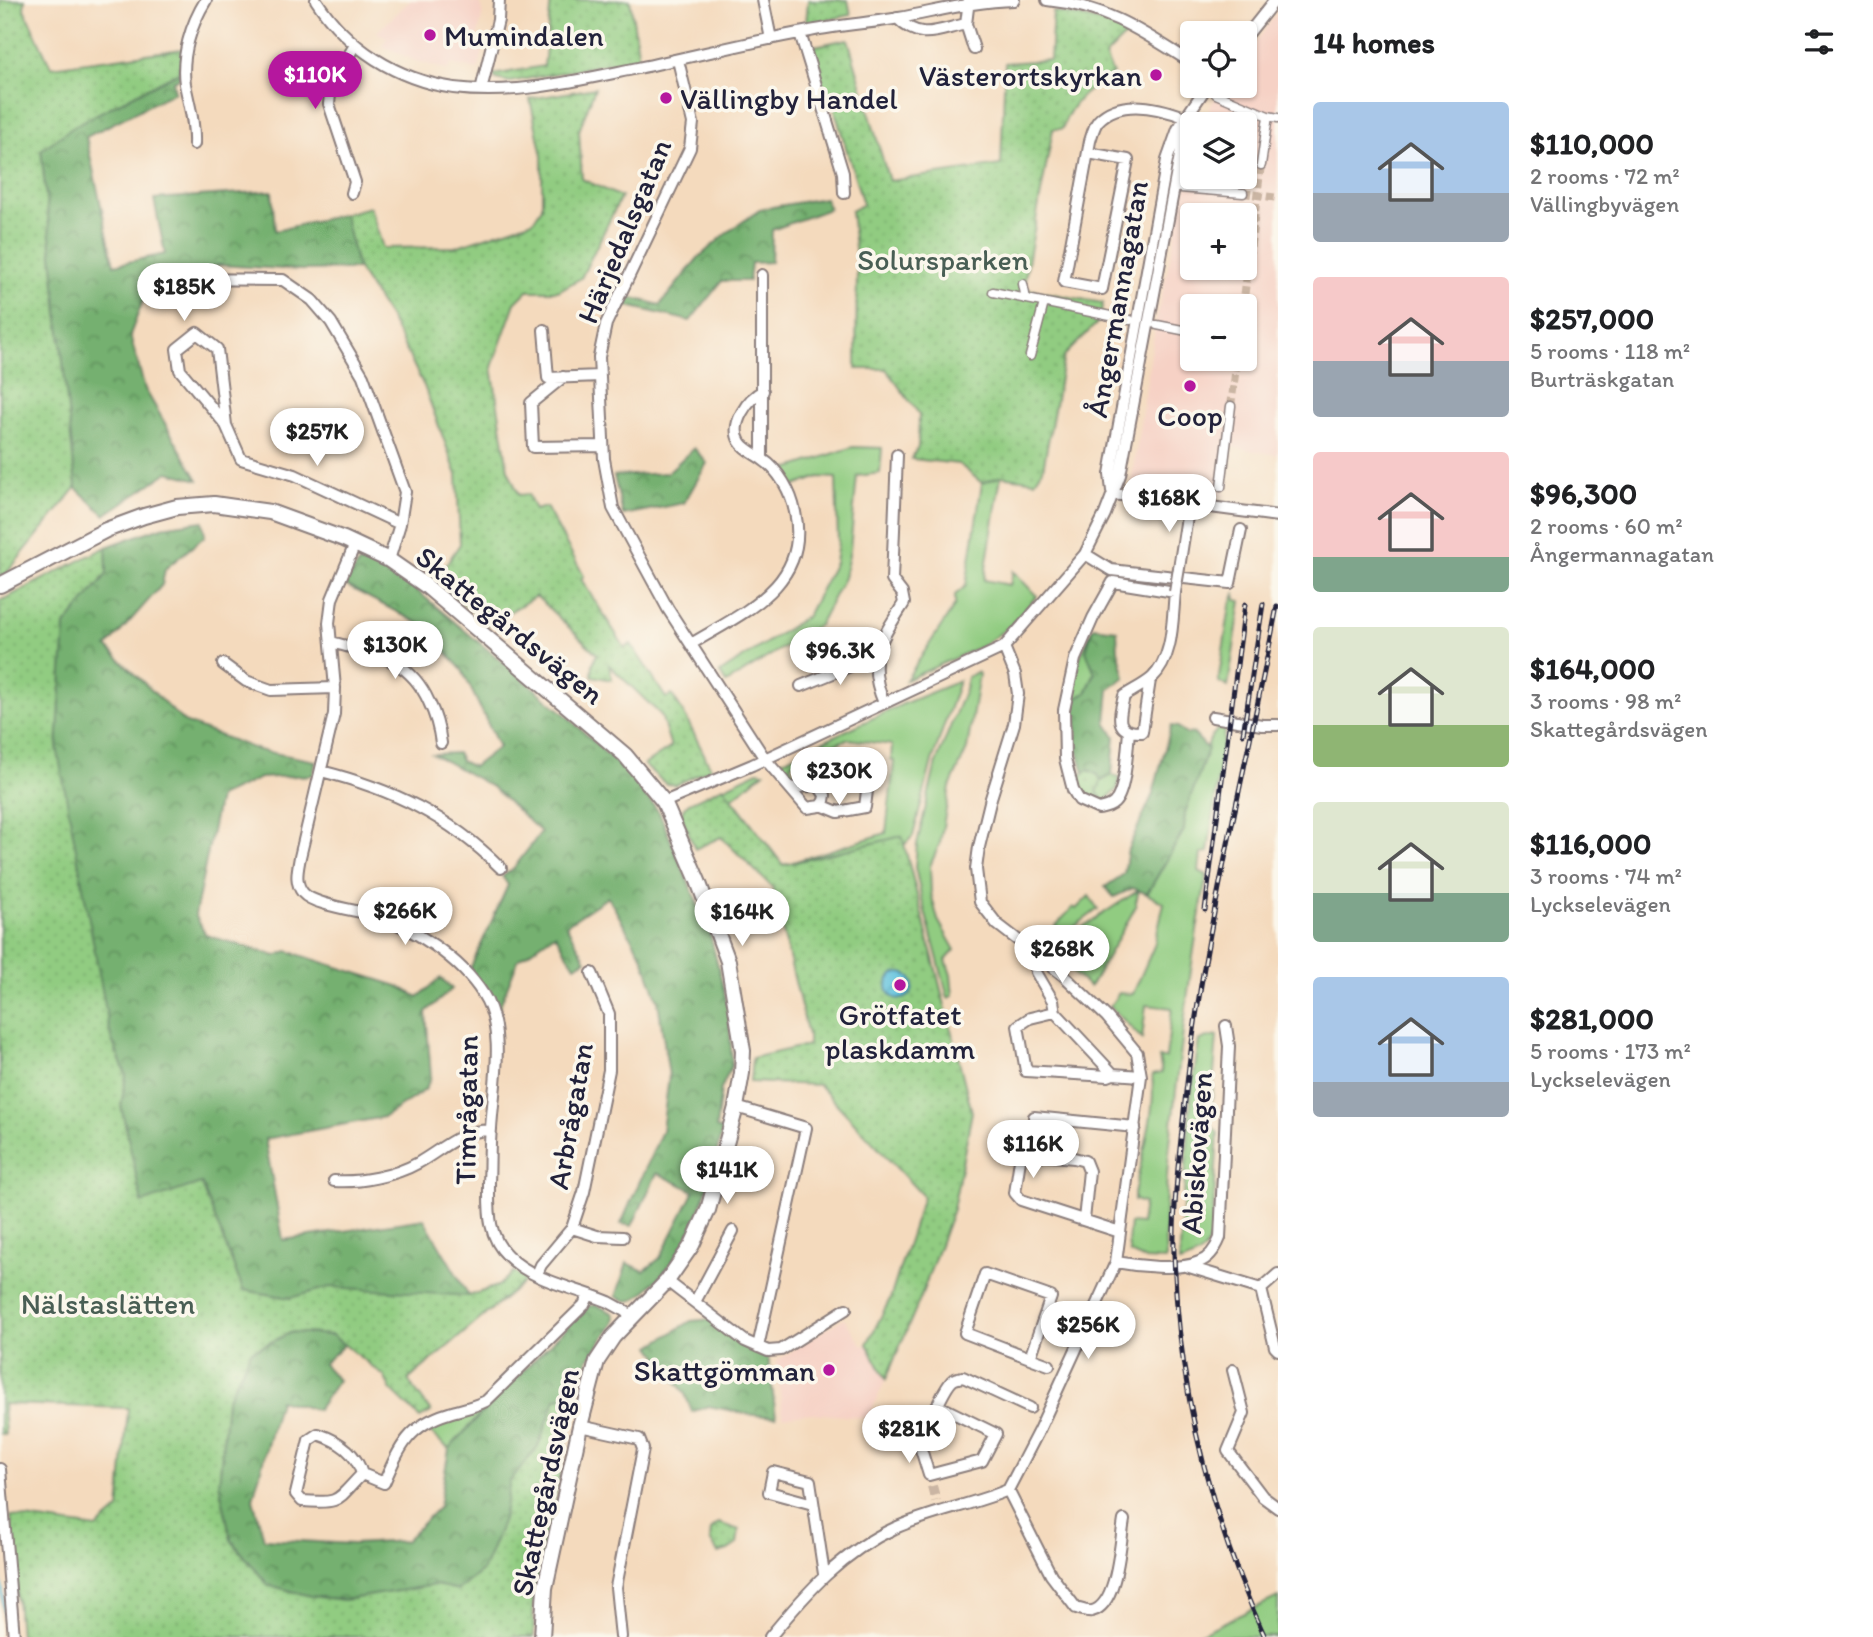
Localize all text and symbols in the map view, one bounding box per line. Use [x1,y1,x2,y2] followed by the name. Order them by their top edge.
[444,17,604,54] place label: Mumindalen
[1180,21,1257,371] map controls
[1180,21,1257,98] button: locate
[1800,23,1838,61] icon: filters
[1313,24,1435,61] text: 14 homes
[422,27,438,43] marker: Mumindalen
[266,52,364,111] pin: $110K
[919,57,1142,94] place label: Västerortskyrkan
[284,60,346,88] text: $110K
[1148,67,1164,83] marker: Västerortskyrkan
[680,80,898,117] place label: Vällingby Handel
[658,90,674,106] marker: Vällingby Handel
[1180,112,1257,189] button: layers
[1530,125,1654,162] text: $110,000
[1369,130,1453,214] icon: home
[569,133,679,329] street label: Härjedalsgatan
[1530,162,1680,190] text: 2 rooms · 72 m²
[1078,178,1156,420] street label: Ångermannagatan
[1530,190,1679,218] text: Vällingbyvägen
[1180,203,1257,280] button: +
[857,241,1029,278] park label: Solursparken
[135,264,233,323] pin: $185K
[153,272,215,300] text: $185K
[1180,294,1257,371] button: −
[1530,300,1654,337] text: $257,000
[1369,305,1453,389] icon: home
[1530,337,1690,365] text: 5 rooms · 118 m²
[1530,365,1674,393] text: Burträskgatan
[1182,378,1198,394] marker: Coop
[1157,397,1223,434] place label: Coop
[268,408,366,468] pin: $257K
[286,417,348,445] text: $257K
[1120,475,1218,534] pin: $168K
[1530,475,1637,512] text: $96,300
[1369,480,1453,564] icon: home
[1138,483,1200,511] text: $168K
[1530,512,1683,540] text: 2 rooms · 60 m²
[408,538,612,712] street label: Skattegårdsvägen
[1530,540,1714,568] text: Ångermannagatan
[346,622,444,681] pin: $130K
[783,628,897,687] pin: $96.3K
[363,630,427,658] text: $130K
[806,636,874,664] text: $96.3K
[1530,650,1656,687] text: $164,000
[1369,655,1453,739] icon: home
[1530,687,1681,715] text: 3 rooms · 98 m²
[1530,715,1708,743] text: Skattegårdsvägen
[790,748,888,807] pin: $230K
[806,756,872,784] text: $230K
[1530,825,1651,862] text: $116,000
[1369,830,1453,914] icon: home
[1530,862,1682,890] text: 3 rooms · 74 m²
[356,888,454,947] pin: $266K
[693,888,791,948] pin: $164K
[1530,890,1671,918] text: Lyckselevägen
[374,896,436,924] text: $266K
[710,897,774,925] text: $164K
[1013,926,1111,985] pin: $268K
[1030,934,1094,962] text: $268K
[892,977,908,993] marker: Grötfatet plaskdamm
[825,996,975,1067] place label: Grötfatet plaskdamm
[1530,1000,1654,1037] text: $281,000
[1369,1005,1453,1089] icon: home
[446,1035,486,1185] street label: Timrågatan
[1530,1037,1691,1065] text: 5 rooms · 173 m²
[539,1040,601,1192] street label: Arbrågatan
[1530,1065,1671,1093] text: Lyckselevägen
[1172,1071,1220,1235] street label: Abiskovägen
[984,1120,1082,1180] pin: $116K
[1003,1129,1063,1157] text: $116K
[678,1146,776,1206] pin: $141K
[696,1155,758,1183] text: $141K
[21,1285,195,1322] park label: Nälstaslätten
[1039,1302,1137,1361] pin: $256K
[1057,1310,1119,1338] text: $256K
[634,1352,815,1389] place label: Skattgömman
[821,1362,837,1378] marker: Skattgömman
[503,1365,587,1599] street label: Skattegårdsvägen
[860,1406,958,1465] pin: $281K
[878,1414,940,1442] text: $281K

